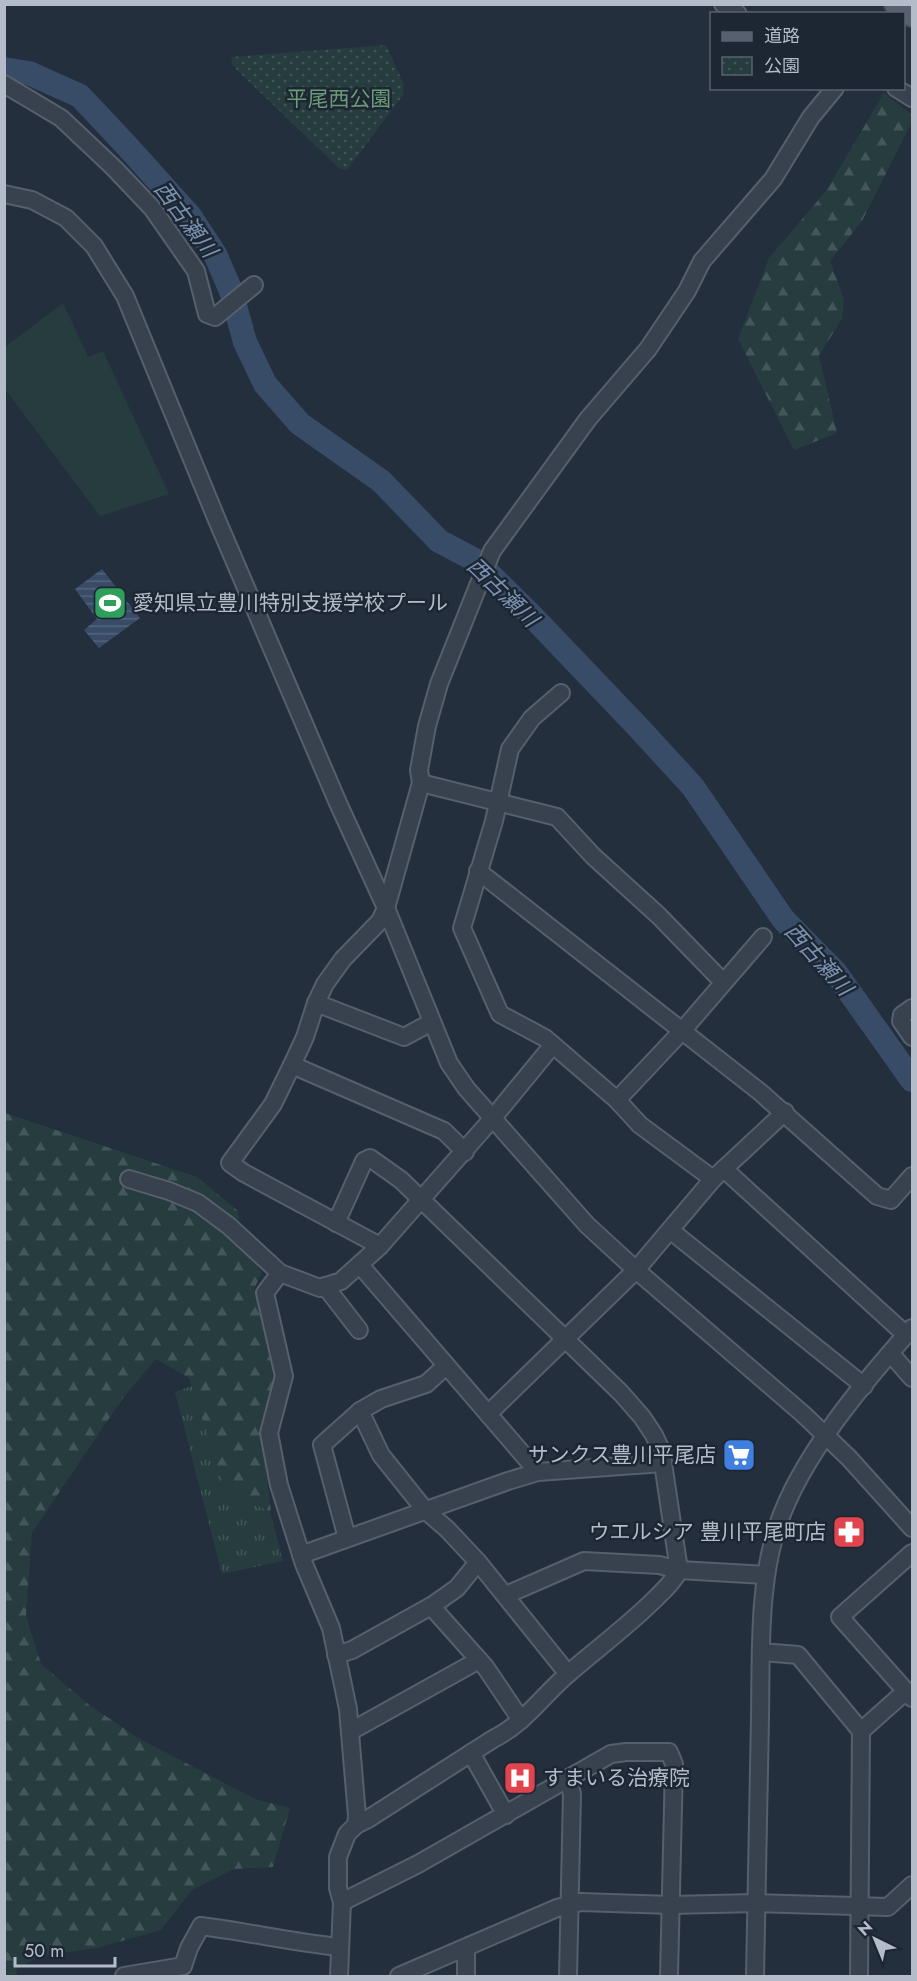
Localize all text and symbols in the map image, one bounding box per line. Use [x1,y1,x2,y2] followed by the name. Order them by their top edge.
[710,12,905,90] legend
[764,23,800,49] text: 道路
[764,53,800,79] text: 公園
[287,84,392,114] park label: 平尾西公園
[147,174,226,265] water label: 西古瀬川
[460,550,547,635] water label: 西古瀬川
[92,585,128,621] sports icon: 愛知県立豊川特別支援学校プール
[133,588,448,618] place label: 愛知県立豊川特別支援学校プール
[778,916,862,1004] water label: 西古瀬川
[721,1437,757,1473] supermarket icon: サンクス豊川平尾店
[528,1440,716,1470] place label: サンクス豊川平尾店
[831,1514,867,1550] pharmacy icon: ウエルシア 豊川平尾町店
[589,1517,826,1547] place label: ウエルシア 豊川平尾町店
[502,1760,538,1796] hospital icon: すまいる治療院
[543,1763,690,1793] place label: すまいる治療院
[845,1909,905,1969] north arrow
[853,1916,878,1941] text: N
[15,1930,116,1968] scale bar
[24,1938,64,1964] text: 50 m

